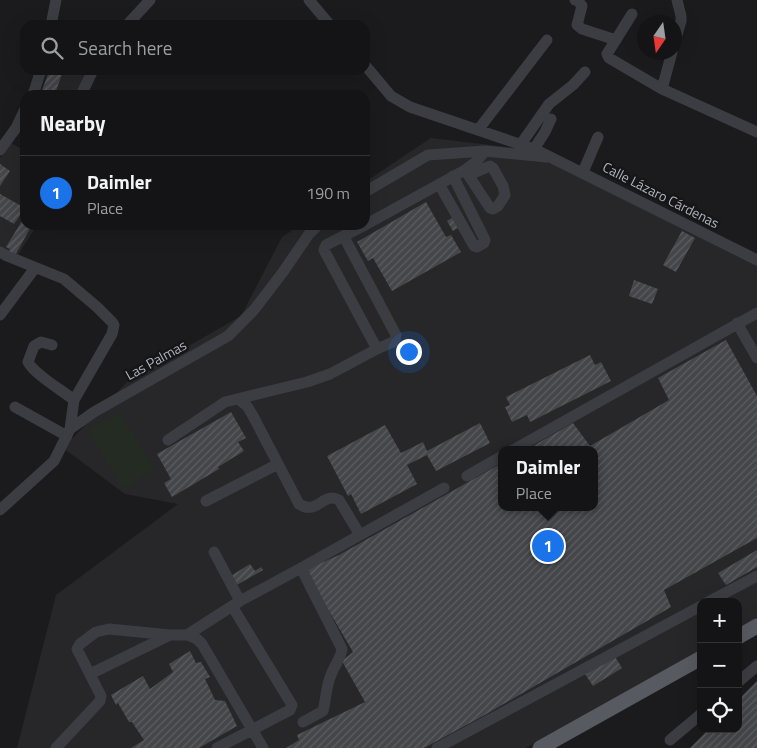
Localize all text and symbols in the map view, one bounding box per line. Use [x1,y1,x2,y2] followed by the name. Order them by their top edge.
[637,15,682,60] north arrow
[20,20,370,75] search box
[78,33,172,62] text: Search here
[38,34,66,62] icon: search
[40,107,105,139] text: Nearby
[599,156,723,233] street label: Calle Lázaro Cárdenas
[87,167,152,196] text: Daimler
[52,181,60,205] text: 1
[306,181,350,205] text: 190 m
[87,196,123,220] text: Place
[121,334,190,385] street label: Las Palmas
[396,339,422,365] your location
[498,446,598,511] popup
[516,452,580,481] text: Daimler
[516,481,552,505] text: Place
[532,527,564,565] pin: 1
[697,598,742,733] map controls
[697,598,742,643] button: +
[697,643,742,688] button: −
[697,688,742,733] button: locate

